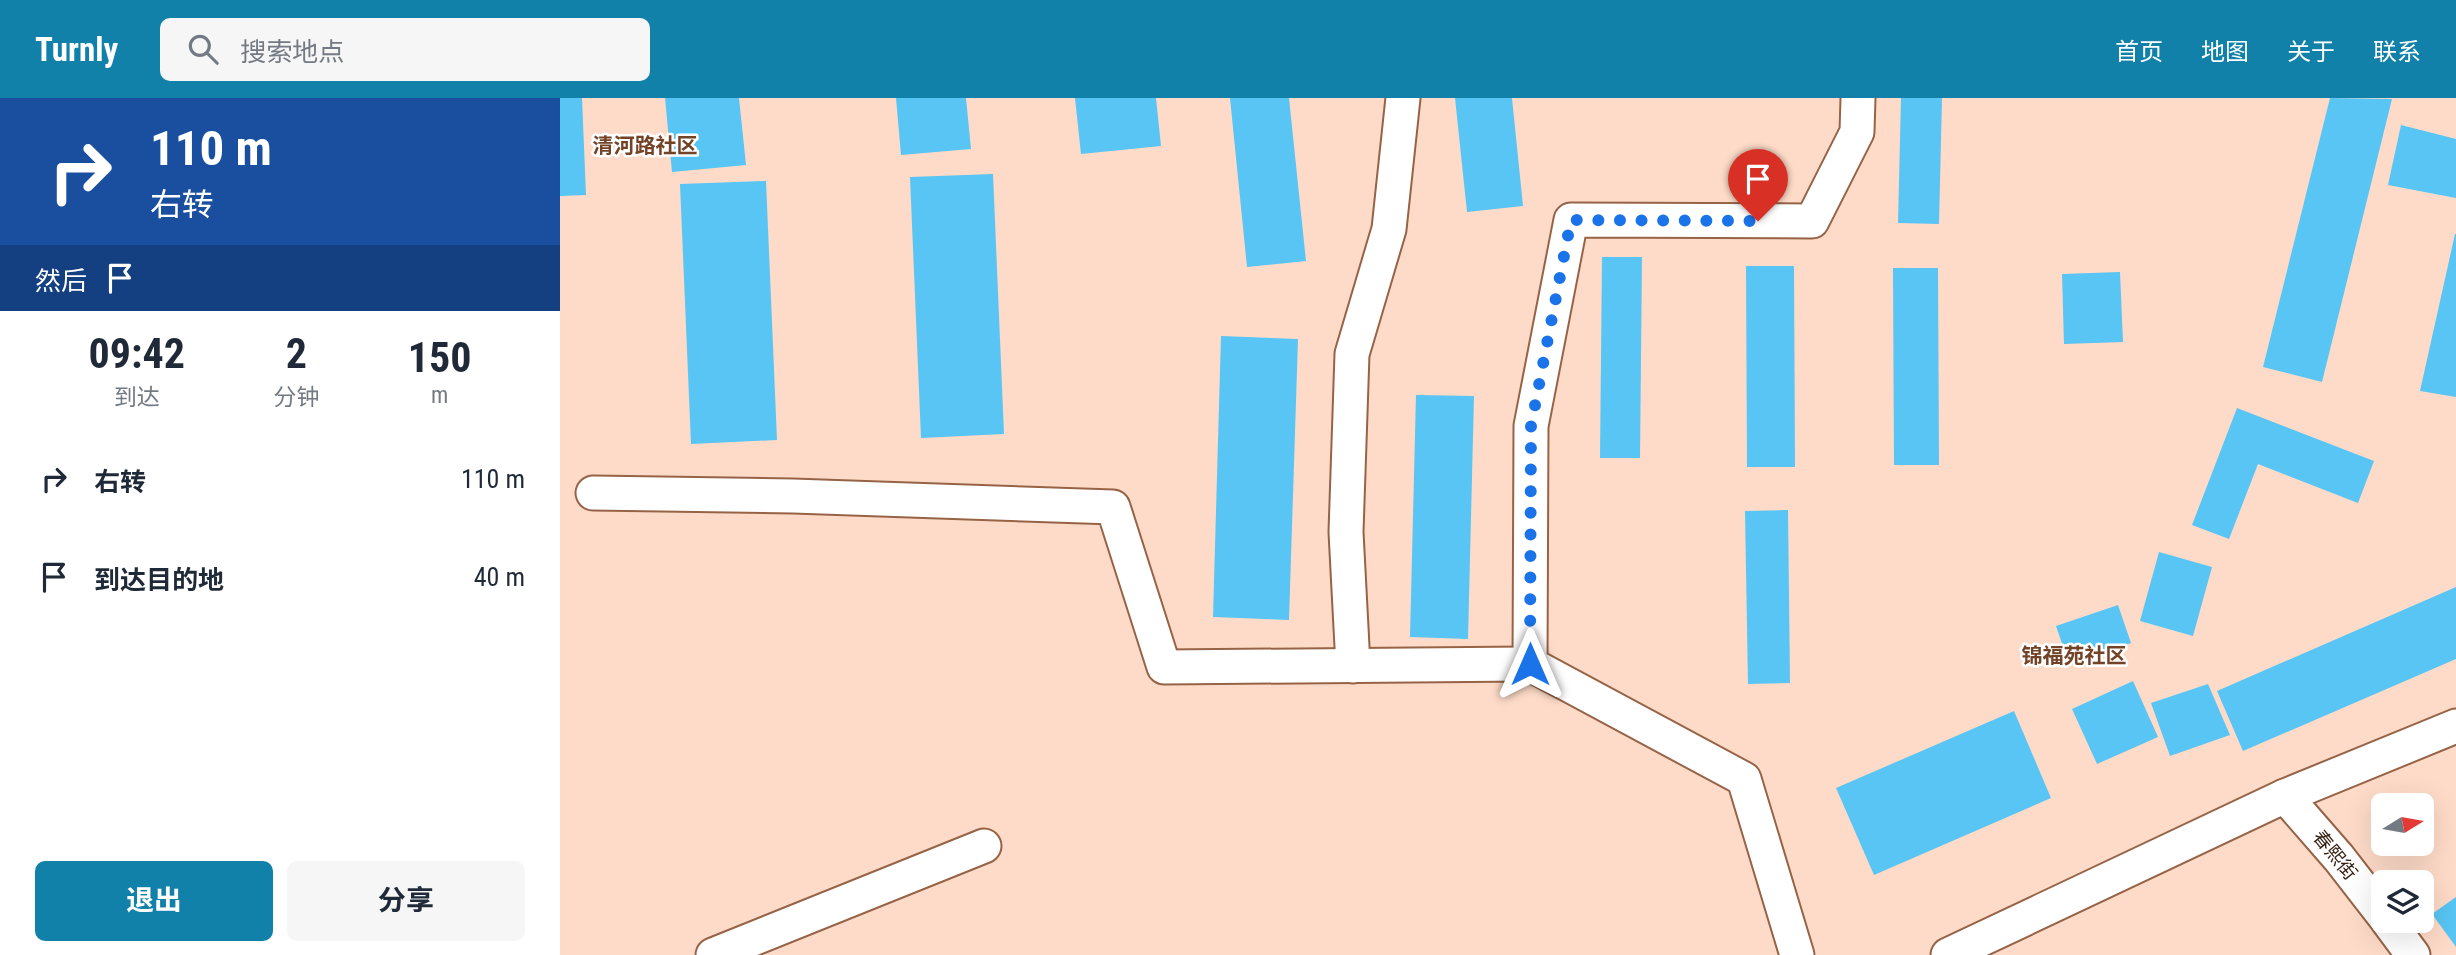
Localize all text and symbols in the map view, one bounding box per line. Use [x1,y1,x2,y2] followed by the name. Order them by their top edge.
[160,18,650,81] search box
[35,30,118,69] text: Turnly
[184,30,222,68] icon: search
[240,37,344,67] text: 搜索地点
[2115,38,2163,66] text: 首页
[2201,38,2249,66] text: 地图
[2287,38,2335,66] text: 关于
[2373,38,2421,66] text: 联系
[150,120,272,177] text: 110 m
[35,126,126,217] icon: right
[593,134,698,158] district label: 清河路社区
[1728,149,1788,221] pin
[1739,160,1777,198] icon: arrive
[150,186,214,224] text: 右转
[101,259,139,297] icon: arrive
[35,266,87,296] text: 然后
[88,329,185,378] text: 09:42
[286,329,307,378] text: 2
[408,333,471,382] text: 150
[431,382,448,409] text: m
[114,384,160,411] text: 到达
[273,384,319,411] text: 分钟
[35,460,73,498] icon: right
[461,464,525,494] text: 110 m
[94,467,146,497] text: 右转
[35,558,73,596] icon: arrive
[474,562,525,592] text: 40 m
[94,565,224,595] text: 到达目的地
[1493,627,1567,701] position arrow
[2022,644,2127,668] district label: 锦福苑社区
[2371,793,2434,856] north arrow
[2371,793,2434,933] map controls
[2308,826,2362,884] street label: 春熙街
[35,861,273,941] button: 退出
[287,861,525,941] button: 分享
[2371,870,2434,933] button: layers

